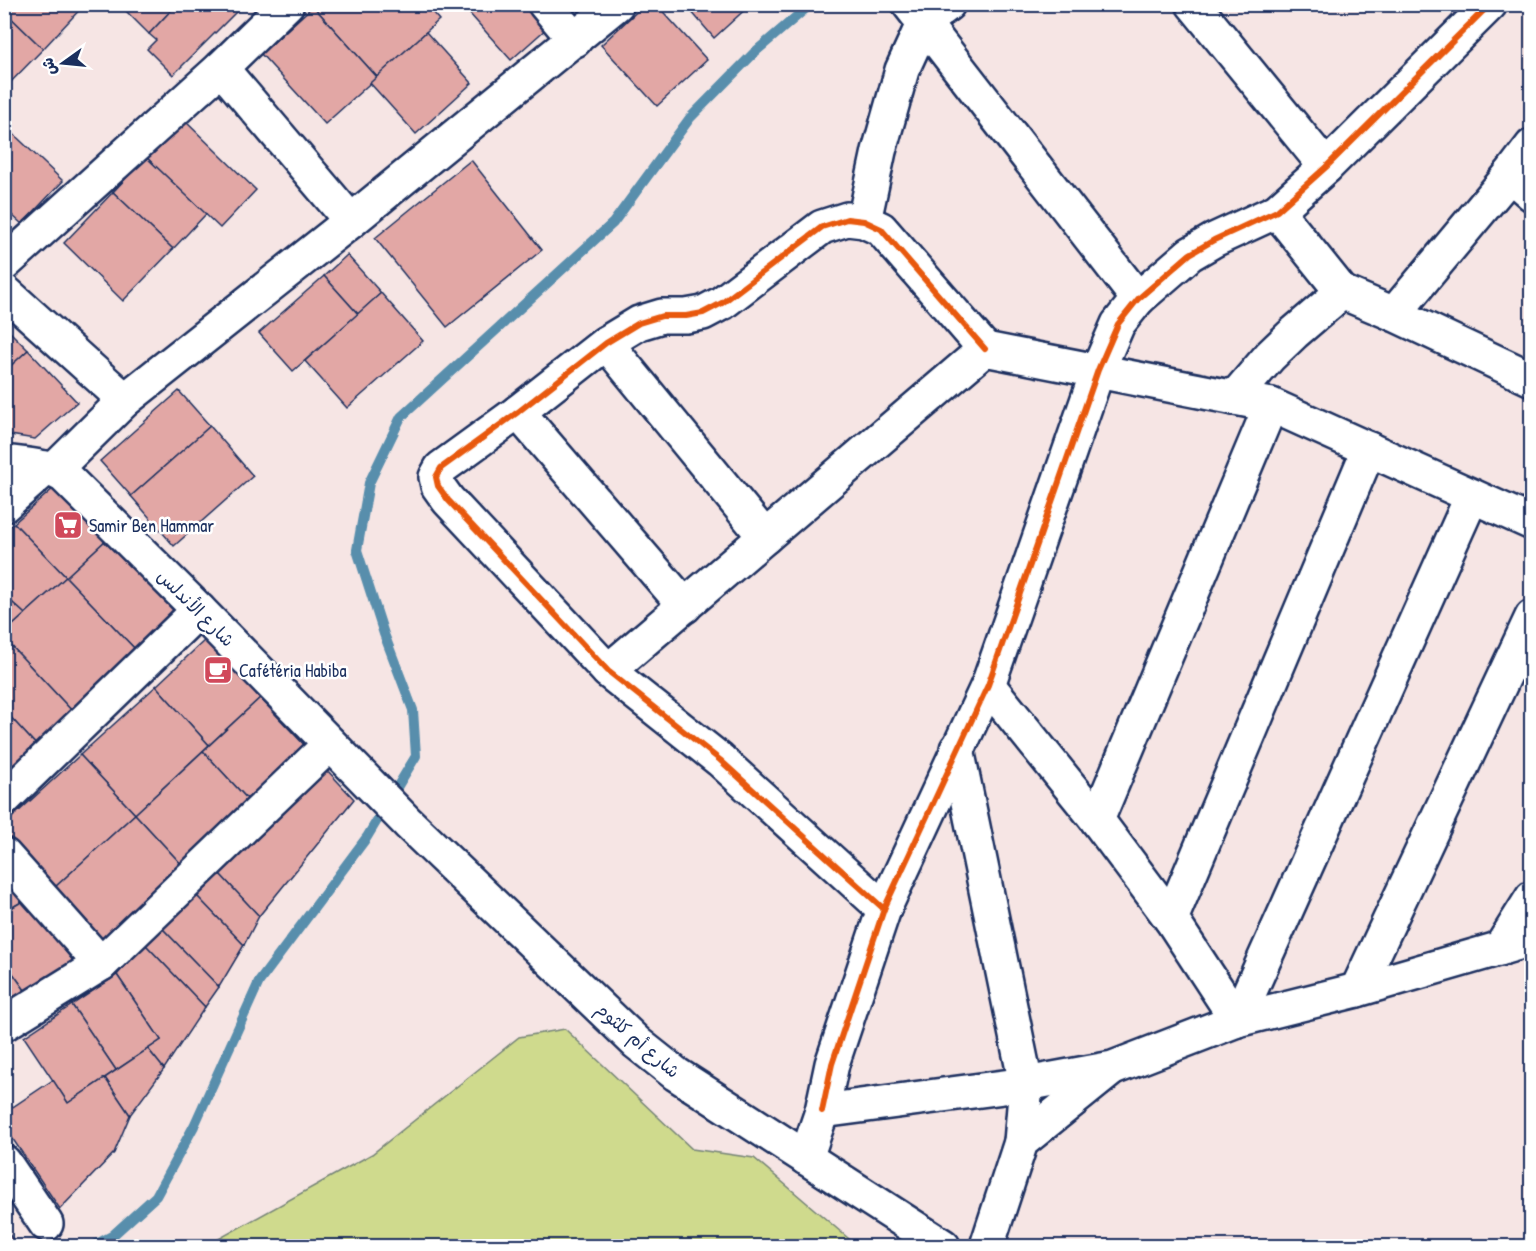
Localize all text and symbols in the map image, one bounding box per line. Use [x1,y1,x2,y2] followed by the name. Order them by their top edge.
[33,33,93,93] north arrow
[36,56,61,78] text: ش
[52,509,84,541] supermarket icon: Samir Ben Hammar
[89,513,214,538] place label: Samir Ben Hammar
[152,564,240,652] street label: شارع الأندلس
[202,654,234,686] cafe icon: Cafétéria Habiba
[239,658,346,683] place label: Cafétéria Habiba
[589,996,685,1085] street label: شارع أم كلثوم

